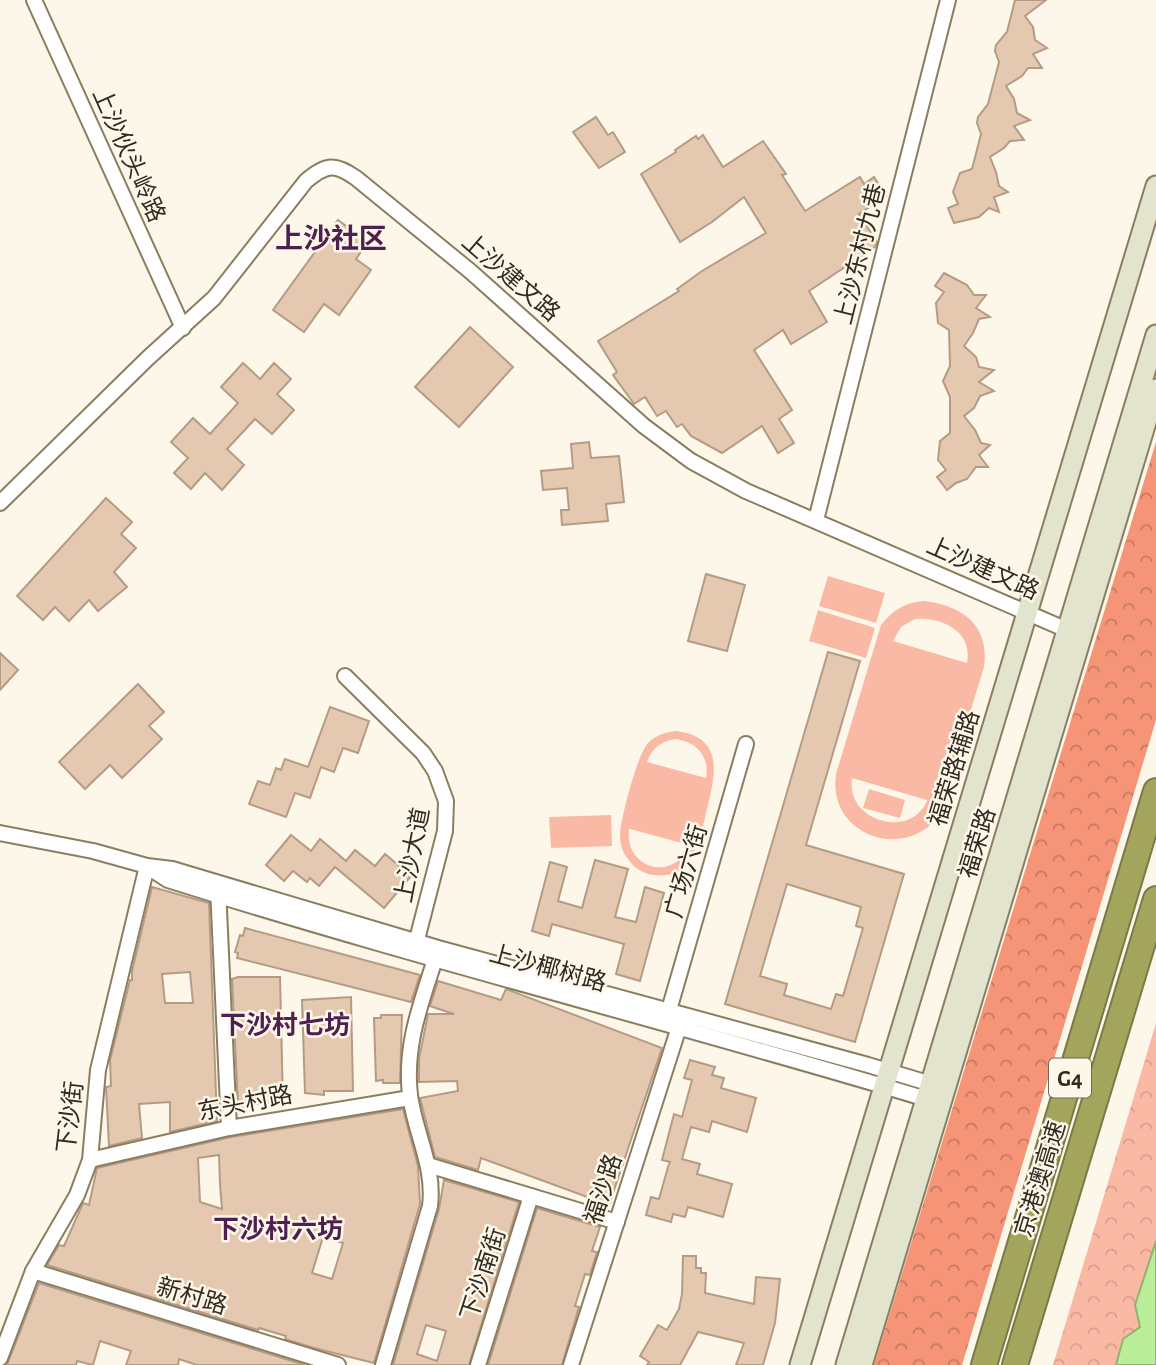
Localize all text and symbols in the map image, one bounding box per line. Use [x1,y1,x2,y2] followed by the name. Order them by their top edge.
[88,84,170,226] street label: 上沙伙头岭路
[830,181,890,327] street label: 上沙东村九巷
[275,224,387,254] district label: 上沙社区
[457,228,565,326] street label: 上沙建文路
[923,532,1043,604] street label: 上沙建文路
[924,707,984,829] street label: 福荣路辅路
[390,805,434,905] street label: 上沙大道
[954,805,1000,881] street label: 福荣路
[660,821,712,921] street label: 广场六街
[487,940,609,996] street label: 上沙椰树路
[220,1011,350,1039] district label: 下沙村七坊
[1049,1058,1091,1098] road number: G4
[53,1080,87,1154] street label: 下沙街
[195,1081,295,1125] street label: 东头村路
[1010,1118,1070,1240] street label: 京港澳高速
[580,1151,626,1227] street label: 福沙路
[213,1215,343,1243] district label: 下沙村六坊
[456,1224,510,1324] street label: 下沙南街
[154,1273,230,1319] street label: 新村路

